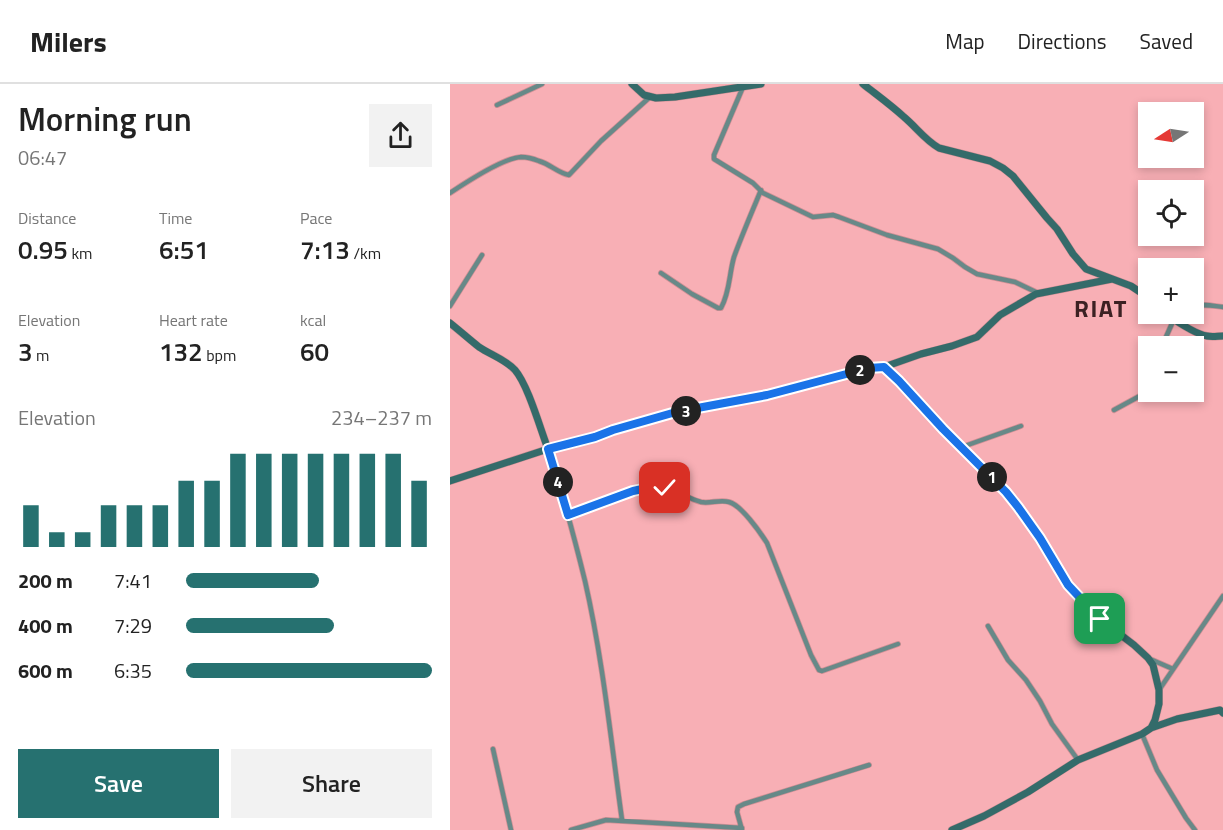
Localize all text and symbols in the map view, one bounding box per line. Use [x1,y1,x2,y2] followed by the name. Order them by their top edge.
[30,20,107,63] text: Milers
[945,25,985,57] text: Map
[1018,25,1107,57] text: Directions
[1140,25,1193,57] text: Saved
[18,94,192,144] text: Morning run
[1138,102,1204,168] north arrow
[1138,102,1204,402] map controls
[369,104,432,167] button: share
[18,142,67,173] text: 06:47
[1138,180,1204,246] button: locate
[18,206,76,230] text: Distance
[159,206,192,230] text: Time
[300,206,332,230] text: Pace
[18,230,68,269] text: 0.95
[159,230,209,269] text: 6:51
[300,230,350,269] text: 7:13
[68,241,92,265] text: km
[350,241,381,265] text: /km
[1138,258,1204,324] button: +
[1074,290,1128,326] district label: RIAT
[18,308,80,332] text: Elevation
[159,308,228,332] text: Heart rate
[300,308,326,332] text: kcal
[18,332,33,371] text: 3
[159,332,203,371] text: 132
[300,332,329,371] text: 60
[1138,336,1204,402] button: −
[33,343,49,367] text: m
[203,343,236,367] text: bpm
[845,355,875,385] pin: 2
[856,358,864,382] text: 2
[671,396,701,426] pin: 3
[682,399,690,423] text: 3
[18,402,96,433] text: Elevation
[331,402,432,433] text: 234–237 m
[639,462,690,513] pin
[977,462,1007,492] pin: 1
[988,465,996,489] text: 1
[543,467,573,497] pin: 4
[554,470,562,494] text: 4
[648,471,681,504] icon: check
[18,565,73,596] text: 200 m
[114,565,152,596] text: 7:41
[1074,593,1125,644] pin
[1083,602,1116,635] icon: arrive
[18,610,73,641] text: 400 m
[114,610,152,641] text: 7:29
[18,655,73,686] text: 600 m
[114,655,152,686] text: 6:35
[18,749,219,818] button: Save
[231,749,432,818] button: Share

